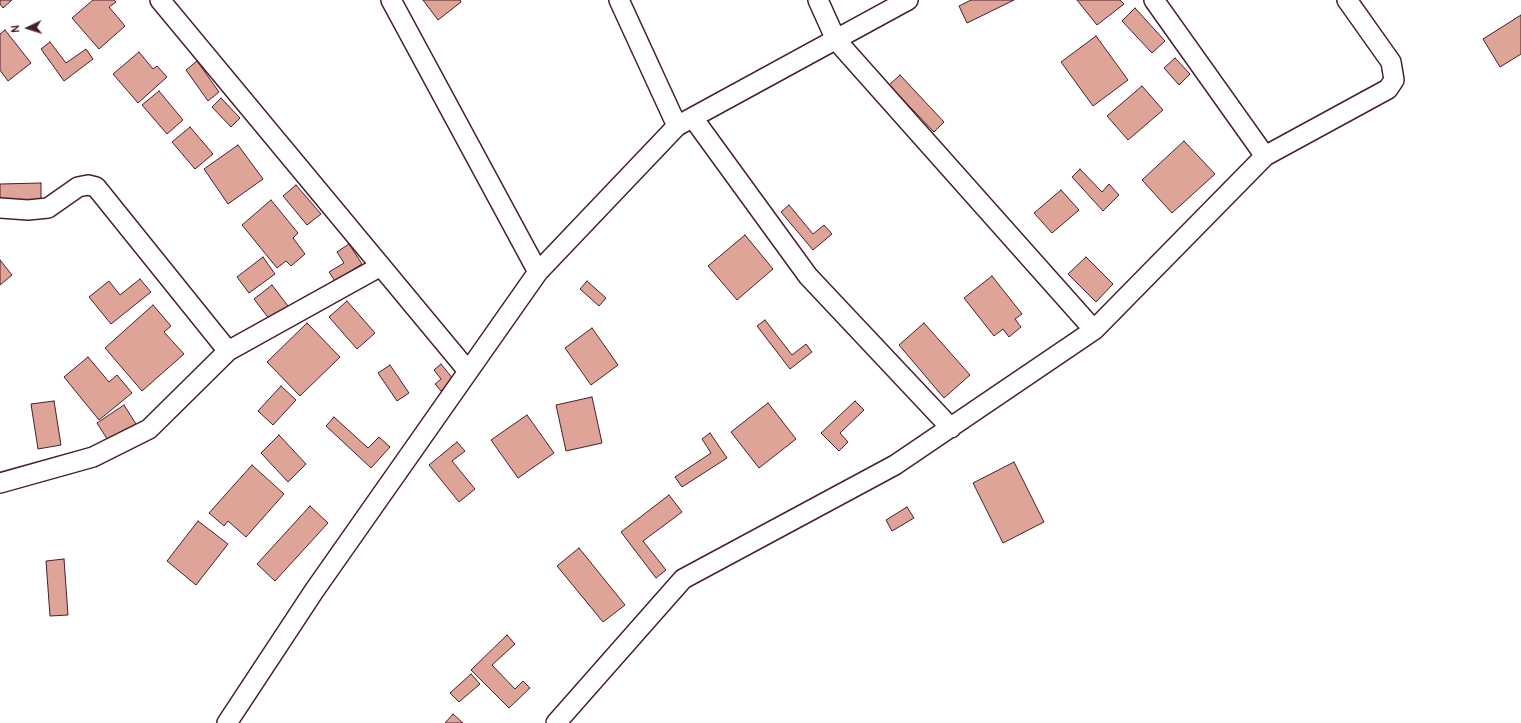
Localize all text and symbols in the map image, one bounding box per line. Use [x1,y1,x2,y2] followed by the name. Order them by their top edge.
[8,8,48,48] north arrow
[9,25,22,33] text: N

